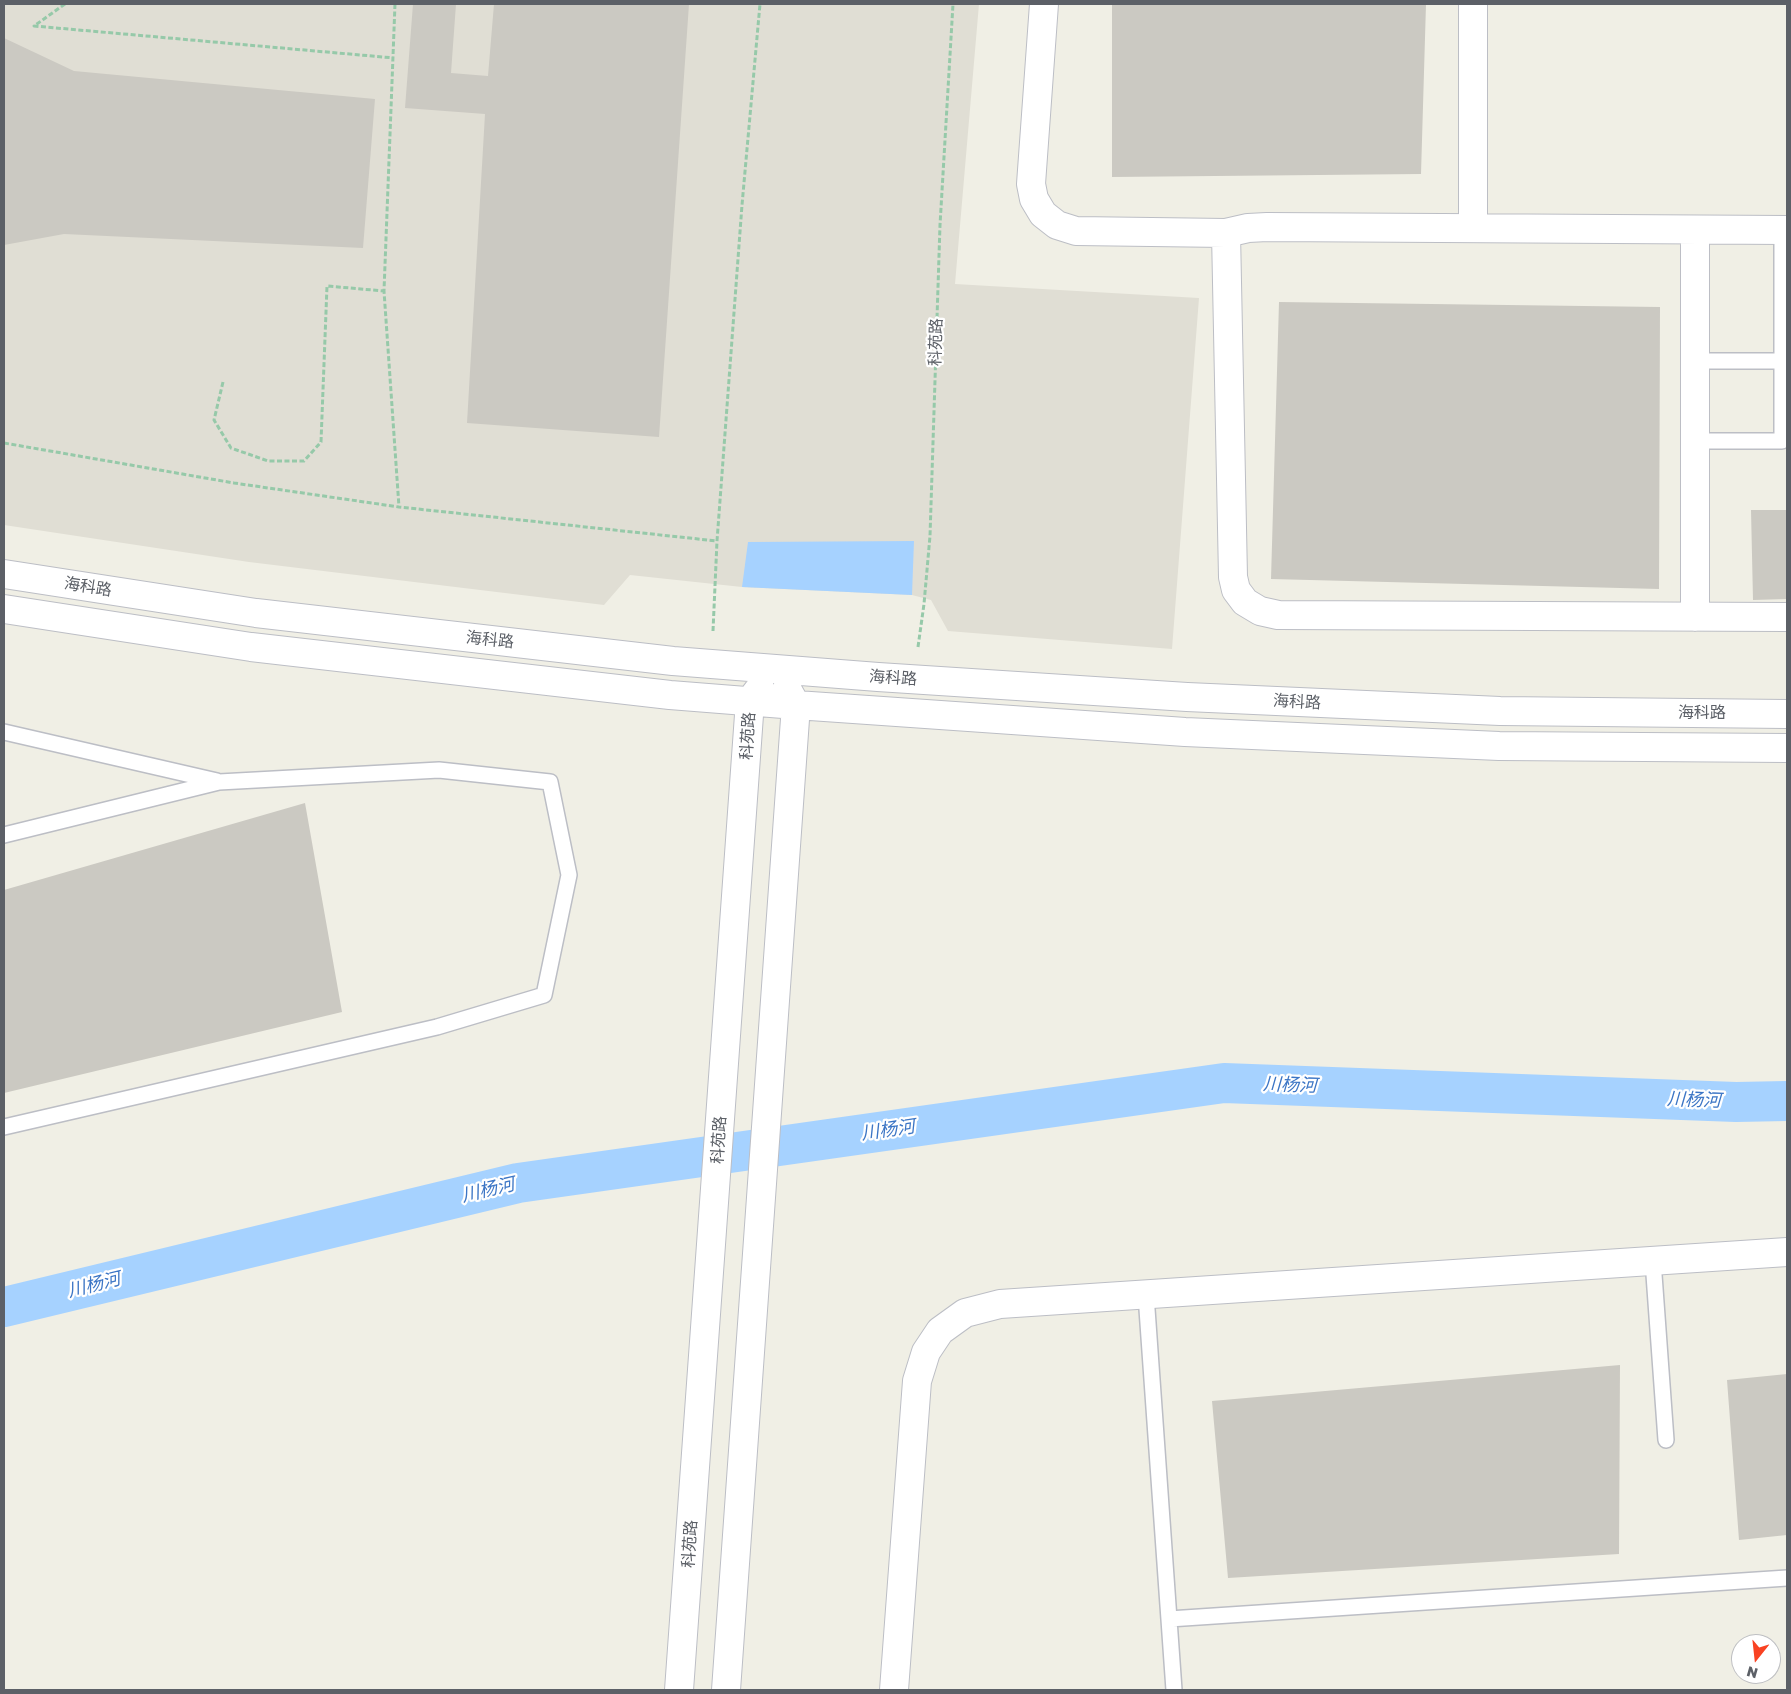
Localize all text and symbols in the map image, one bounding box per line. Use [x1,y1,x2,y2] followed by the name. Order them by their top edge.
[926,318,946,366] street label: 科苑路
[63,574,113,600] street label: 海科路
[465,628,515,652] street label: 海科路
[868,667,918,689] street label: 海科路
[1273,691,1321,713] street label: 海科路
[1678,703,1726,723] street label: 海科路
[737,711,759,761] street label: 科苑路
[1263,1073,1317,1097] water label: 川杨河
[1667,1088,1721,1112] water label: 川杨河
[708,1115,730,1165] street label: 科苑路
[860,1116,916,1144] water label: 川杨河
[459,1173,517,1207] water label: 川杨河
[65,1268,123,1302] water label: 川杨河
[679,1519,701,1569] street label: 科苑路
[1731,1634,1781,1684] north arrow
[1745,1663,1759,1683] text: N

